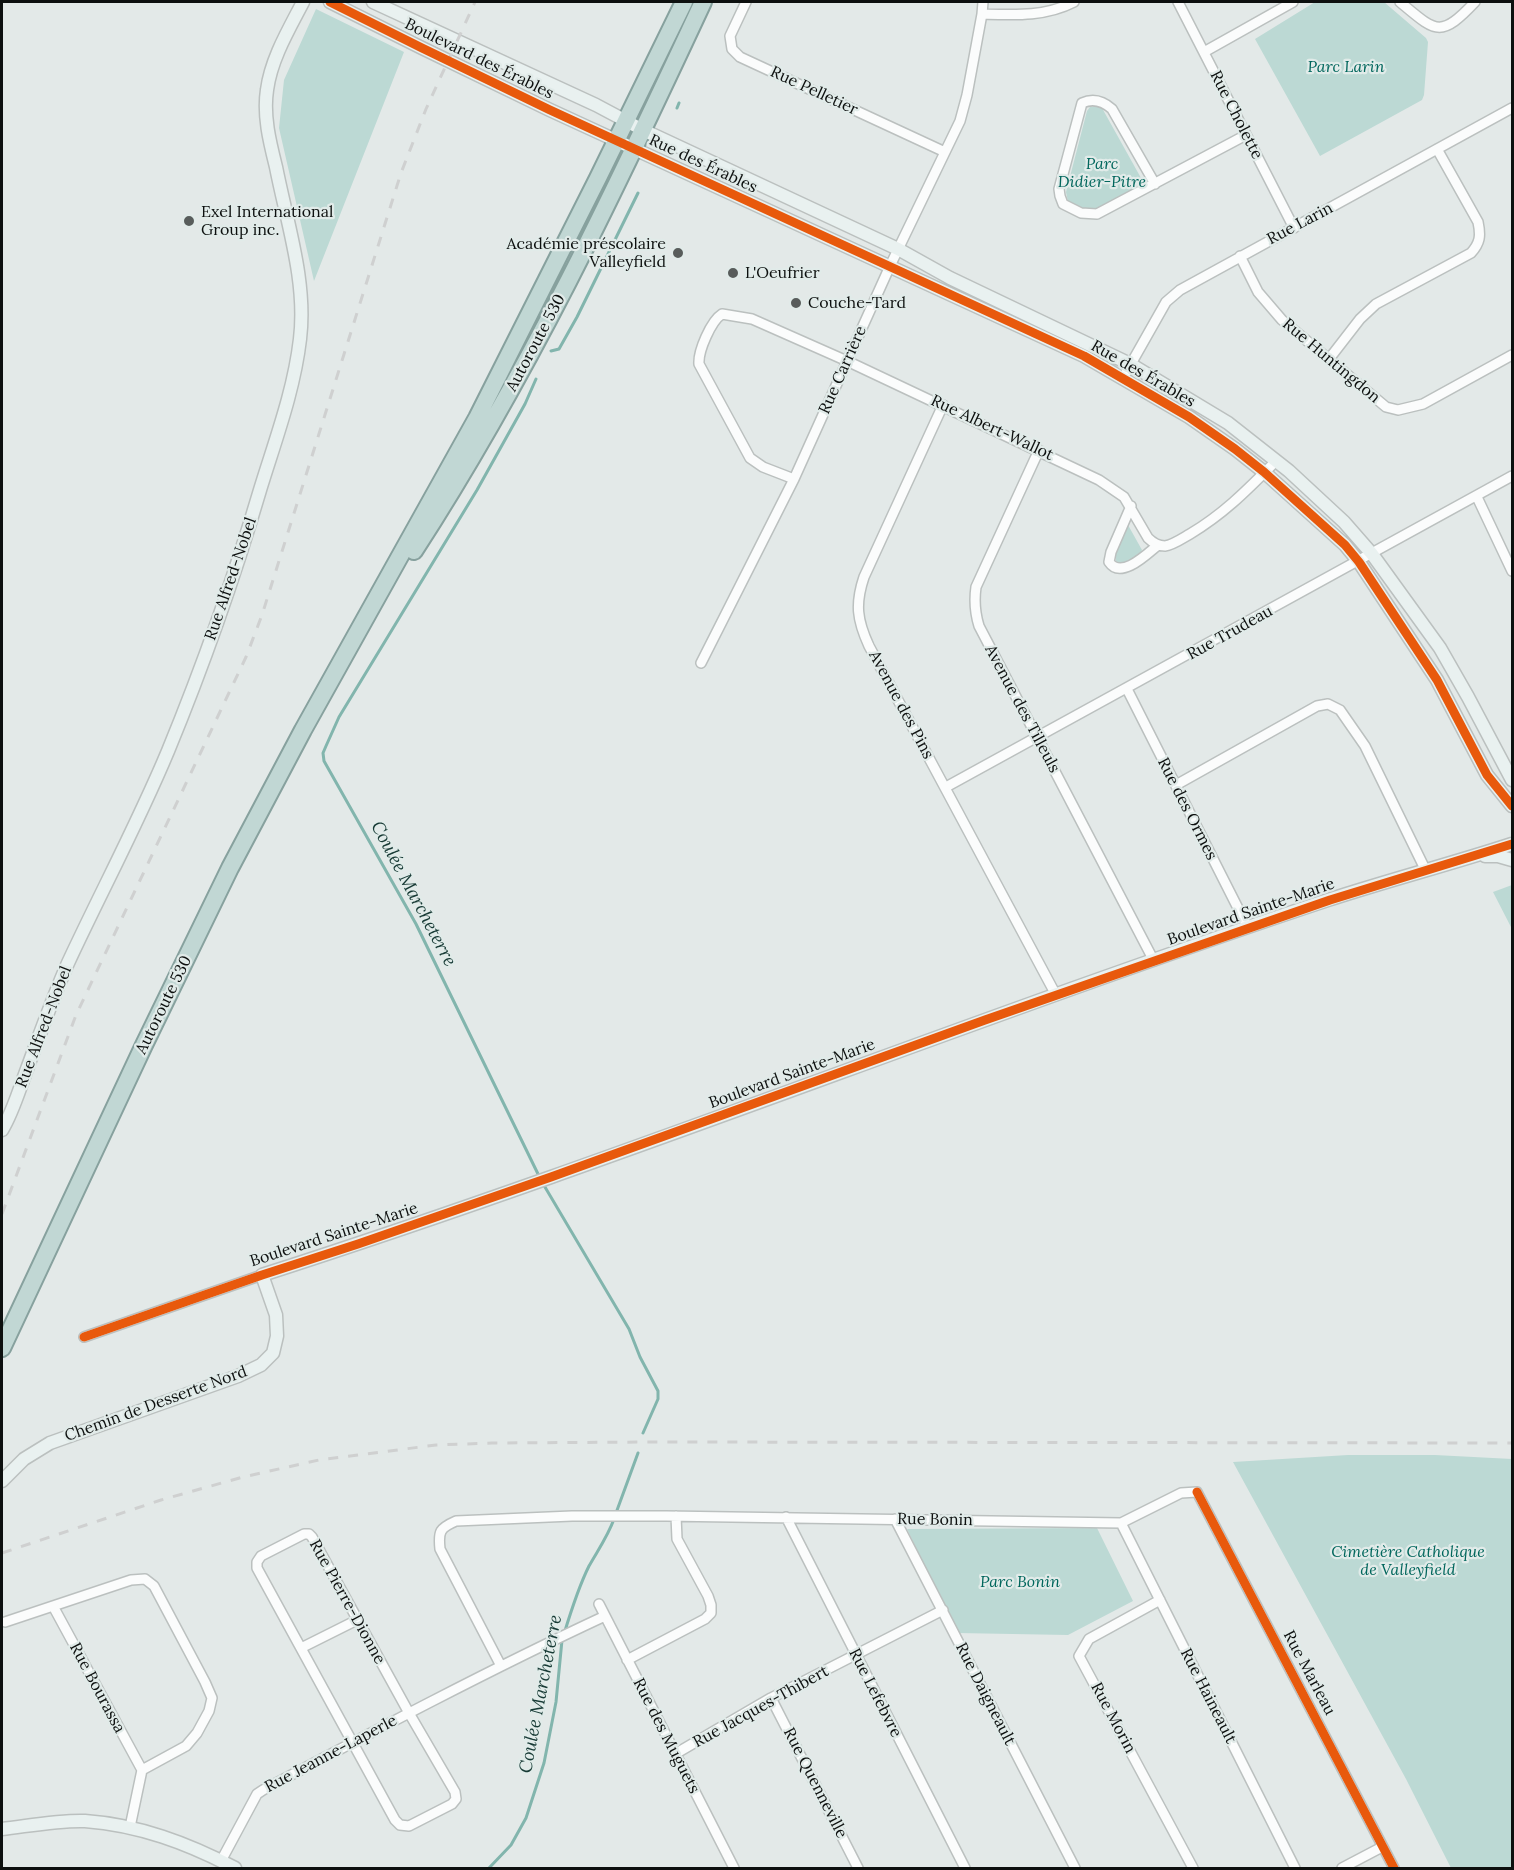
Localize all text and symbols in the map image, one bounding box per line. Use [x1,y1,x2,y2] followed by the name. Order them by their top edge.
[401,15,557,103] street label: Boulevard des Érables
[1307,57,1385,77] park label: Parc Larin
[767,62,861,120] street label: Rue Pelletier
[1205,68,1267,162] street label: Rue Cholette
[646,131,760,197] street label: Rue des Érables
[1058,154,1146,192] park label: Parc Didier-Pitre
[1264,199,1336,249] street label: Rue Larin
[201,202,333,240] place label: Exel International Group inc.
[182,214,196,228] marker: Exel International Group inc.
[506,234,666,272] place label: Académie préscolaire Valleyfield
[671,246,685,260] marker: Académie préscolaire Valleyfield
[745,263,820,283] place label: L'Oeufrier
[726,266,740,280] marker: L'Oeufrier
[502,291,570,395] street label: Autoroute 530
[808,293,906,313] place label: Couche-Tard
[789,296,803,310] marker: Couche-Tard
[1278,315,1384,407] street label: Rue Huntingdon
[815,323,871,417] street label: Rue Carrière
[1087,336,1199,412] street label: Rue des Érables
[928,391,1056,465] street label: Rue Albert-Wallot
[201,515,261,643] street label: Rue Alfred-Nobel
[1184,602,1276,664] street label: Rue Trudeau
[980,642,1064,776] street label: Avenue des Tilleuls
[864,648,938,762] street label: Avenue des Pins
[1153,755,1221,863] street label: Rue des Ormes
[366,818,460,970] water label: Coulée Marcheterre
[1165,874,1337,950] street label: Boulevard Sainte-Marie
[132,952,196,1058] street label: Autoroute 530
[12,964,76,1090] street label: Rue Alfred-Nobel
[706,1035,878,1113] street label: Boulevard Sainte-Marie
[248,1199,420,1271] street label: Boulevard Sainte-Marie
[62,1362,250,1446] street label: Chemin de Desserte Nord
[897,1510,973,1530] street label: Rue Bonin
[305,1536,389,1668] street label: Rue Pierre-Dionne
[1331,1542,1485,1580] park label: Cimetière Catholique de Valleyfield
[980,1572,1060,1592] park label: Parc Bonin
[515,1613,567,1775] water label: Coulée Marcheterre
[1279,1627,1339,1719] street label: Rue Marleau
[65,1640,129,1736] street label: Rue Bourassa
[951,1640,1019,1748] street label: Rue Daigneault
[844,1645,906,1741] street label: Rue Lefebvre
[1176,1645,1240,1747] street label: Rue Haineault
[690,1662,832,1752] street label: Rue Jacques-Thibert
[629,1675,703,1797] street label: Rue des Muguets
[1086,1679,1140,1757] street label: Rue Morin
[262,1711,400,1797] street label: Rue Jeanne-Laperle
[779,1725,851,1841] street label: Rue Quenneville

